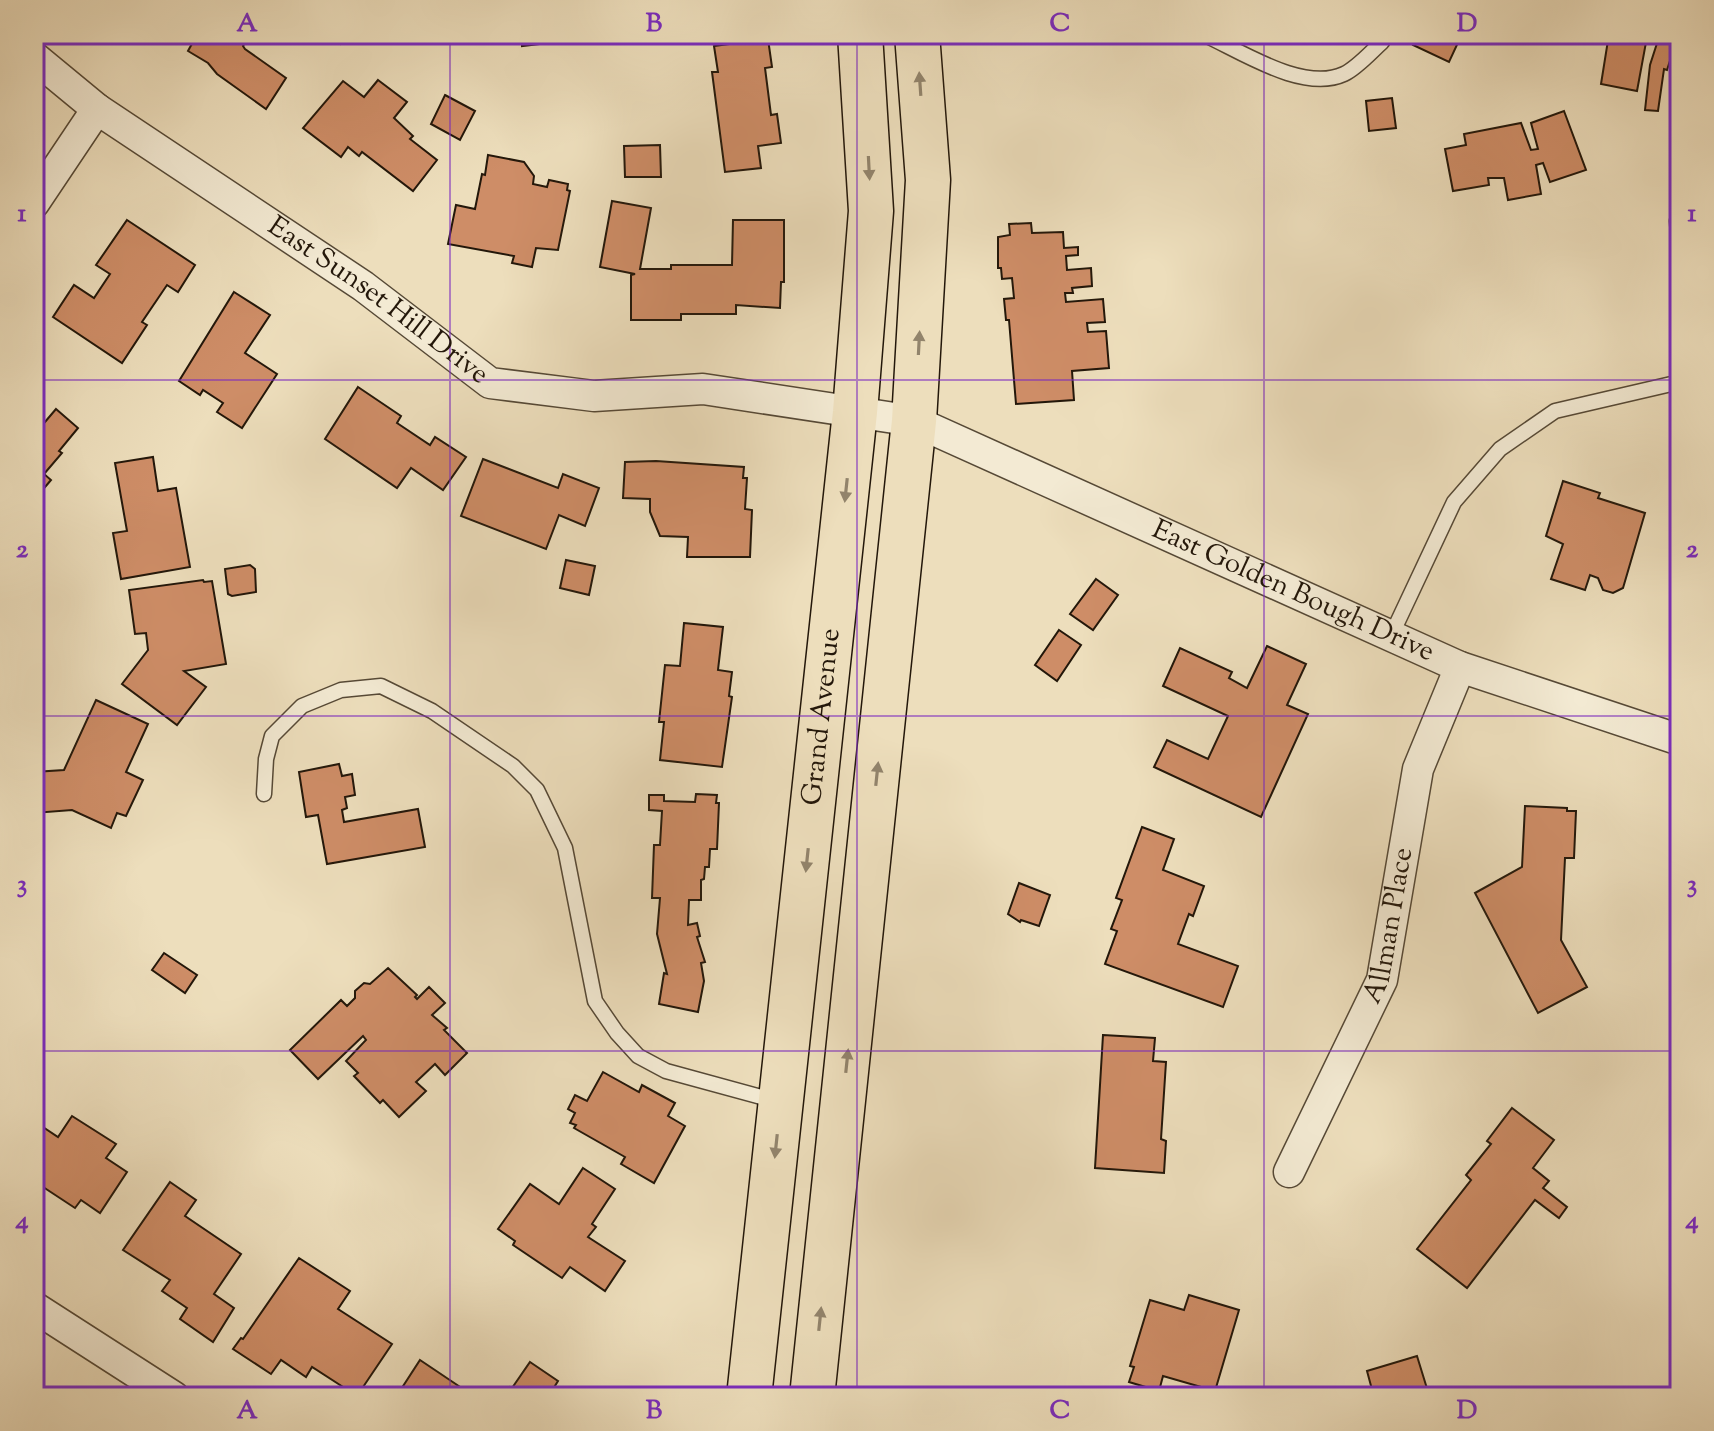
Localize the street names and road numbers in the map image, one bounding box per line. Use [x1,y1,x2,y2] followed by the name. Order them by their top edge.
[259,208,497,395] street label: East Sunset Hill Drive
[1145,511,1440,673] street label: East Golden Bough Drive
[793,626,852,808] street label: Grand Avenue
[1353,844,1424,1011] street label: Allman Place

